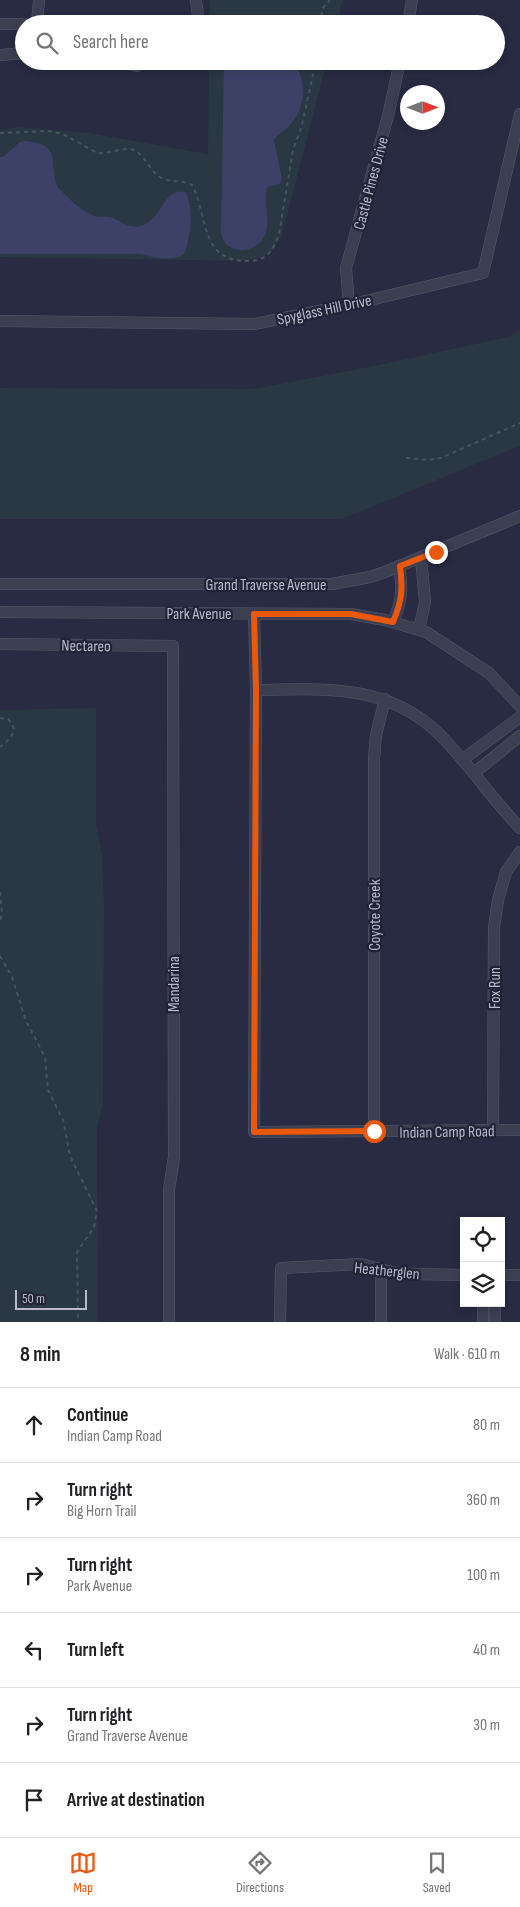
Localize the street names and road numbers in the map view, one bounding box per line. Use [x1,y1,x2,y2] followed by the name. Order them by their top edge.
[350,135,393,232] street label: Castle Pines Drive
[275,291,373,330] street label: Spyglass Hill Drive
[206,576,326,595] street label: Grand Traverse Avenue
[166,605,232,624] street label: Park Avenue
[61,637,111,656] street label: Nectareo
[366,879,385,951] street label: Coyote Creek
[165,956,184,1012] street label: Mandarina
[486,967,505,1009] street label: Fox Run
[399,1122,495,1143] street label: Indian Camp Road
[353,1259,421,1284] street label: Heatherglen

